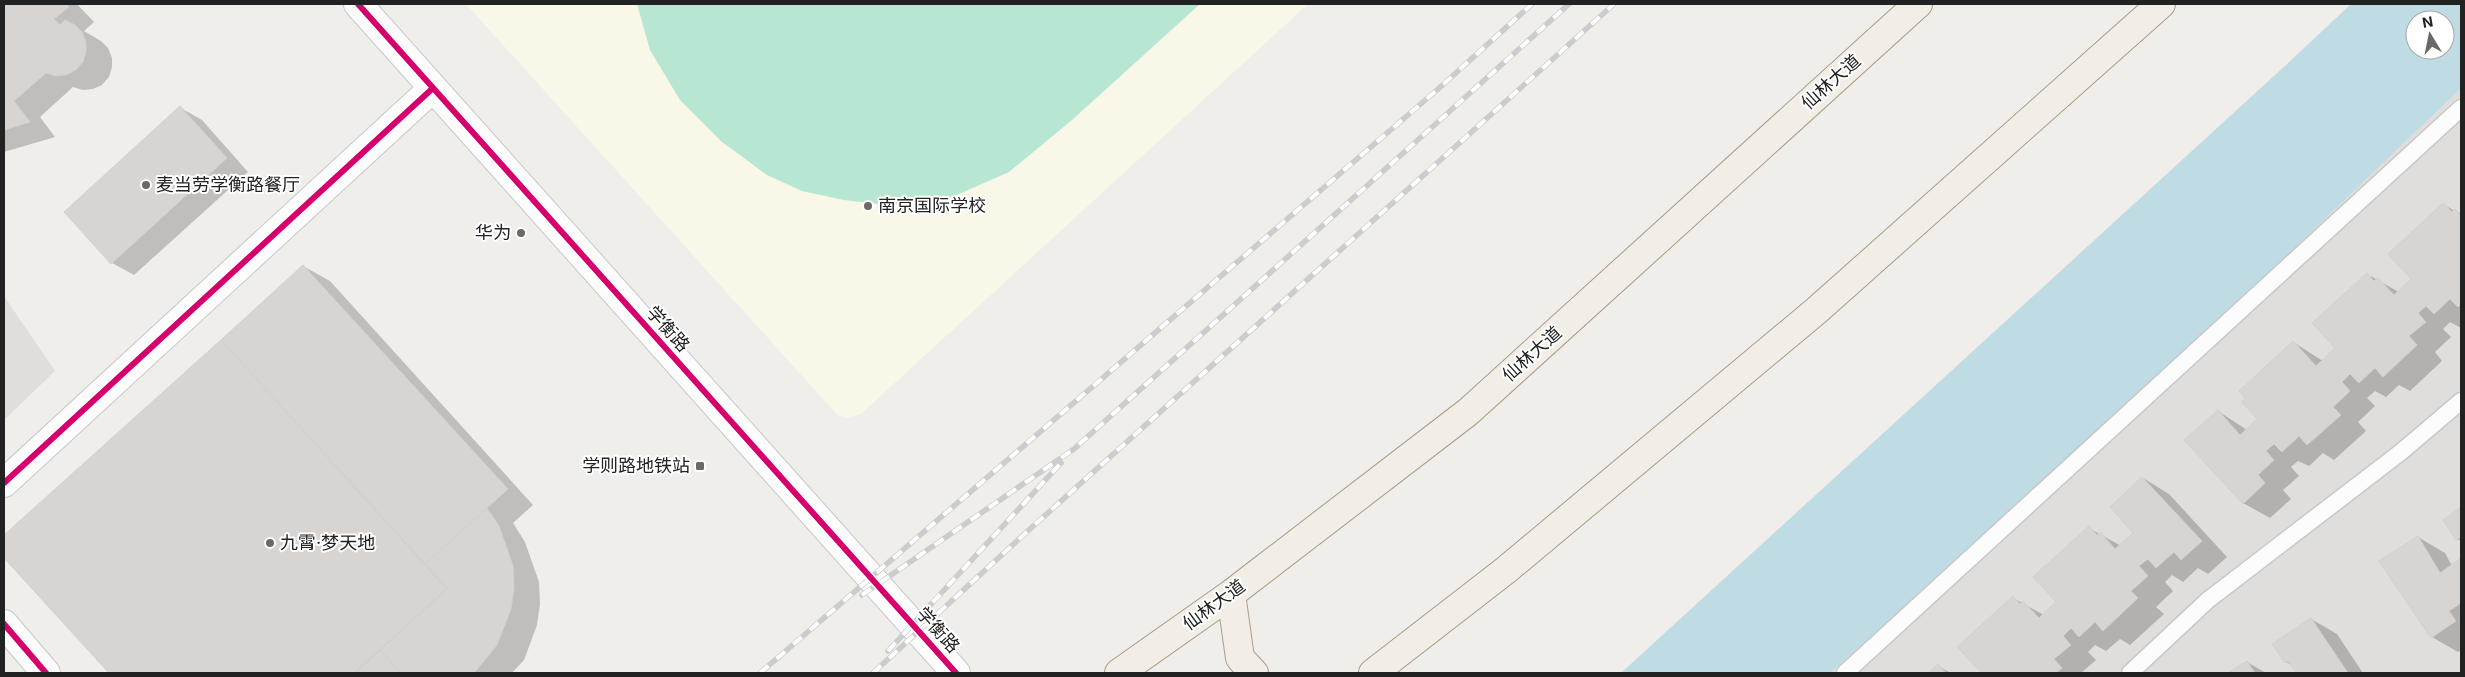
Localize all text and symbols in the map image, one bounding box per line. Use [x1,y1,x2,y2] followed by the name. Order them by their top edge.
[2405,10,2455,60] north arrow
[2421,12,2434,31] text: N
[1797,50,1864,114] street label: 仙林大道
[156,174,300,195] place label: 麦当劳学衡路餐厅
[140,179,152,191] marker: 麦当劳学衡路餐厅
[878,195,986,216] place label: 南京国际学校
[862,200,874,212] marker: 南京国际学校
[475,222,511,243] place label: 华为
[515,227,527,239] marker: 华为
[643,302,694,356] street label: 学衡路
[1498,322,1565,386] street label: 仙林大道
[582,455,690,476] place label: 学则路地铁站
[694,460,706,472] marker: 学则路地铁站
[280,532,375,553] place label: 九霄·梦天地
[264,537,276,549] marker: 九霄·梦天地
[1178,575,1249,634] street label: 仙林大道
[913,603,964,657] street label: 学衡路

